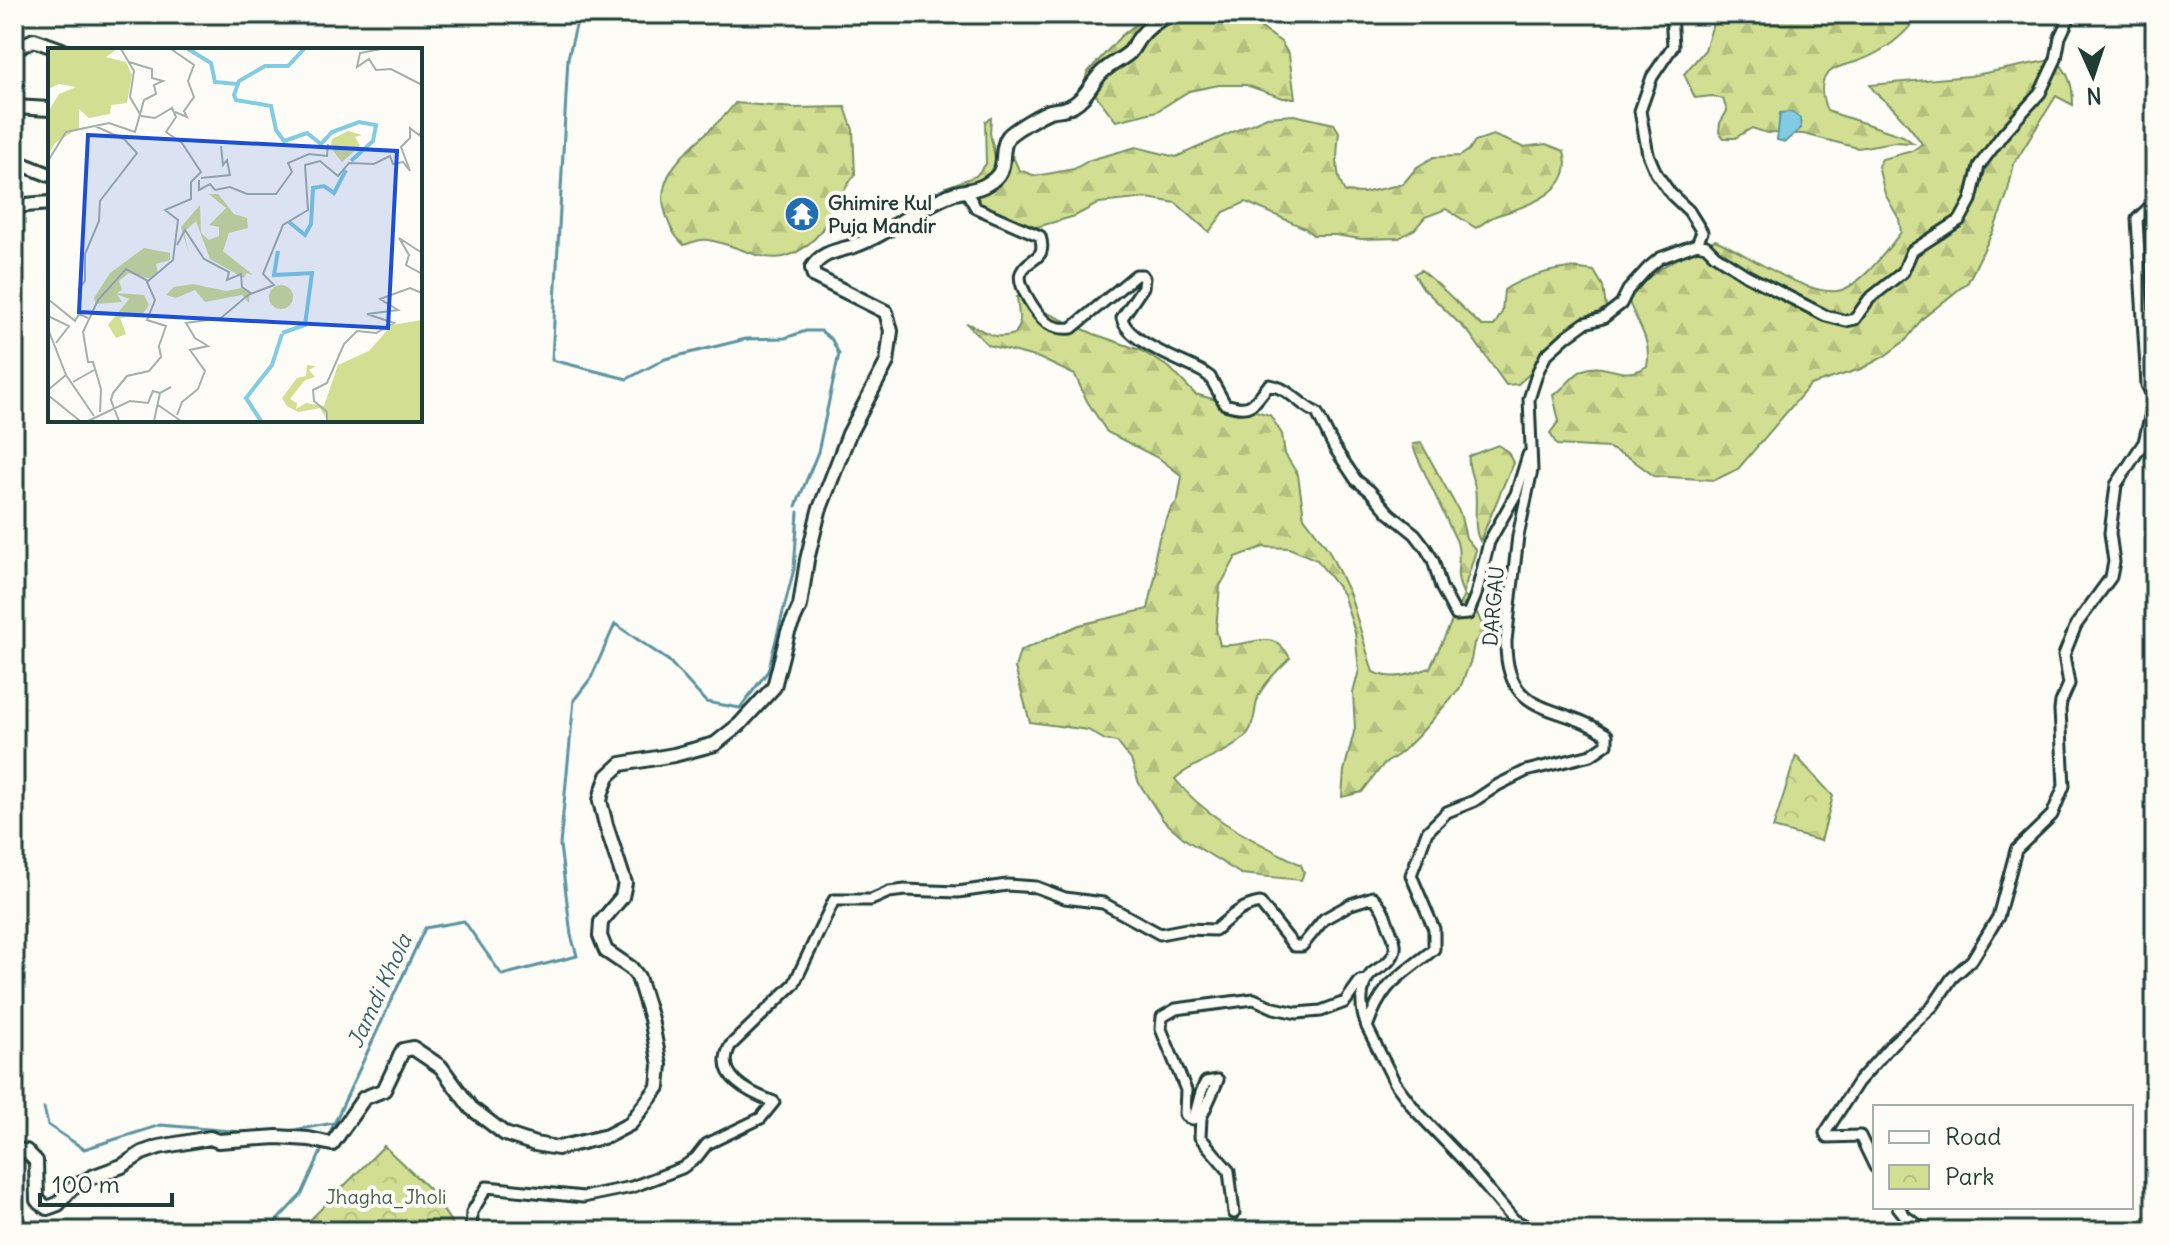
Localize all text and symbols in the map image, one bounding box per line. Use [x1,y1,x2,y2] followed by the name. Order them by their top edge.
[2053,36,2133,116] north arrow
[48,48,422,422] inset map
[2086,82,2102,110] text: N
[828,190,937,238] place label: Ghimire Kul Puja Mandir
[783,195,821,233] temple icon: Ghimire Kul Puja Mandir
[1477,565,1509,647] street label: DARGAU
[340,928,418,1052] water label: Jamdi Khola
[1873,1105,2133,1209] legend
[1945,1121,2001,1151] text: Road
[40,1157,172,1207] scale bar
[1945,1161,1995,1191] text: Park
[52,1169,120,1199] text: 100 m
[325,1184,447,1209] park label: Jhagha_Jholi

